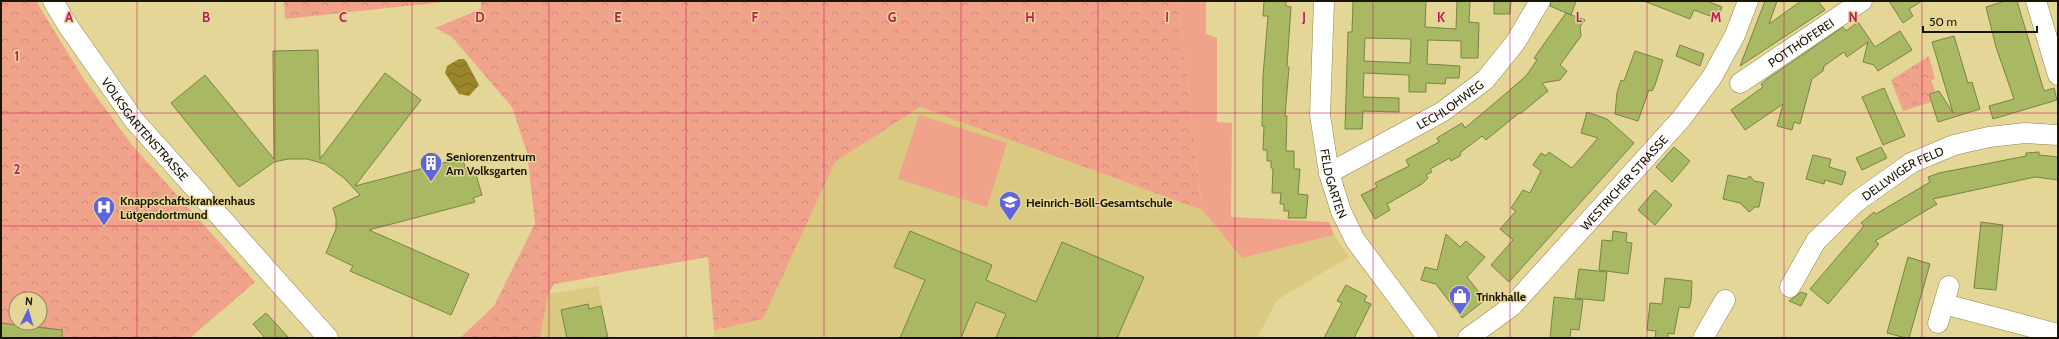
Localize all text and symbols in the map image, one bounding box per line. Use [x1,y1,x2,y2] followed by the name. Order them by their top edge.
[1923,8,2037,34] scale bar
[65,9,74,25] text: A
[202,9,210,25] text: B
[339,9,347,25] text: C
[475,9,485,25] text: D
[614,9,622,25] text: E
[752,9,759,25] text: F
[888,9,897,25] text: G
[1025,9,1035,25] text: H
[1165,9,1169,25] text: I
[1301,9,1306,25] text: J
[1437,9,1446,25] text: K
[1576,9,1583,25] text: L
[1711,9,1722,25] text: M
[1848,9,1858,25] text: N
[1929,14,1957,29] text: 50 m
[1765,15,1836,70] street label: POTTHÖFEREI
[15,48,19,64] text: 1
[99,74,192,184] street label: VOLKSGARTENSTRASSE
[1413,76,1486,132] street label: LECHLOHWEG
[1577,131,1671,233] street label: WESTRICHER STRASSE
[1859,143,1946,203] street label: DELLWIGER FELD
[1318,147,1351,221] street label: FELDGARTEN
[446,149,536,178] place label: Seniorenzentrum Am Volksgarten
[418,150,444,183] building icon: Seniorenzentrum Am Volksgarten
[14,161,21,177] text: 2
[997,189,1023,222] school or university icon: Heinrich-Böll-Gesamtschule
[120,193,255,222] place label: Knappschaftskrankenhaus Lütgendortmund
[91,194,117,227] hospital icon: Knappschaftskrankenhaus Lütgendortmund
[1026,195,1173,210] place label: Heinrich-Böll-Gesamtschule
[1447,283,1473,316] shop icon: Trinkhalle
[1476,289,1526,304] place label: Trinkhalle
[8,291,48,331] north arrow
[24,294,33,308] text: N

